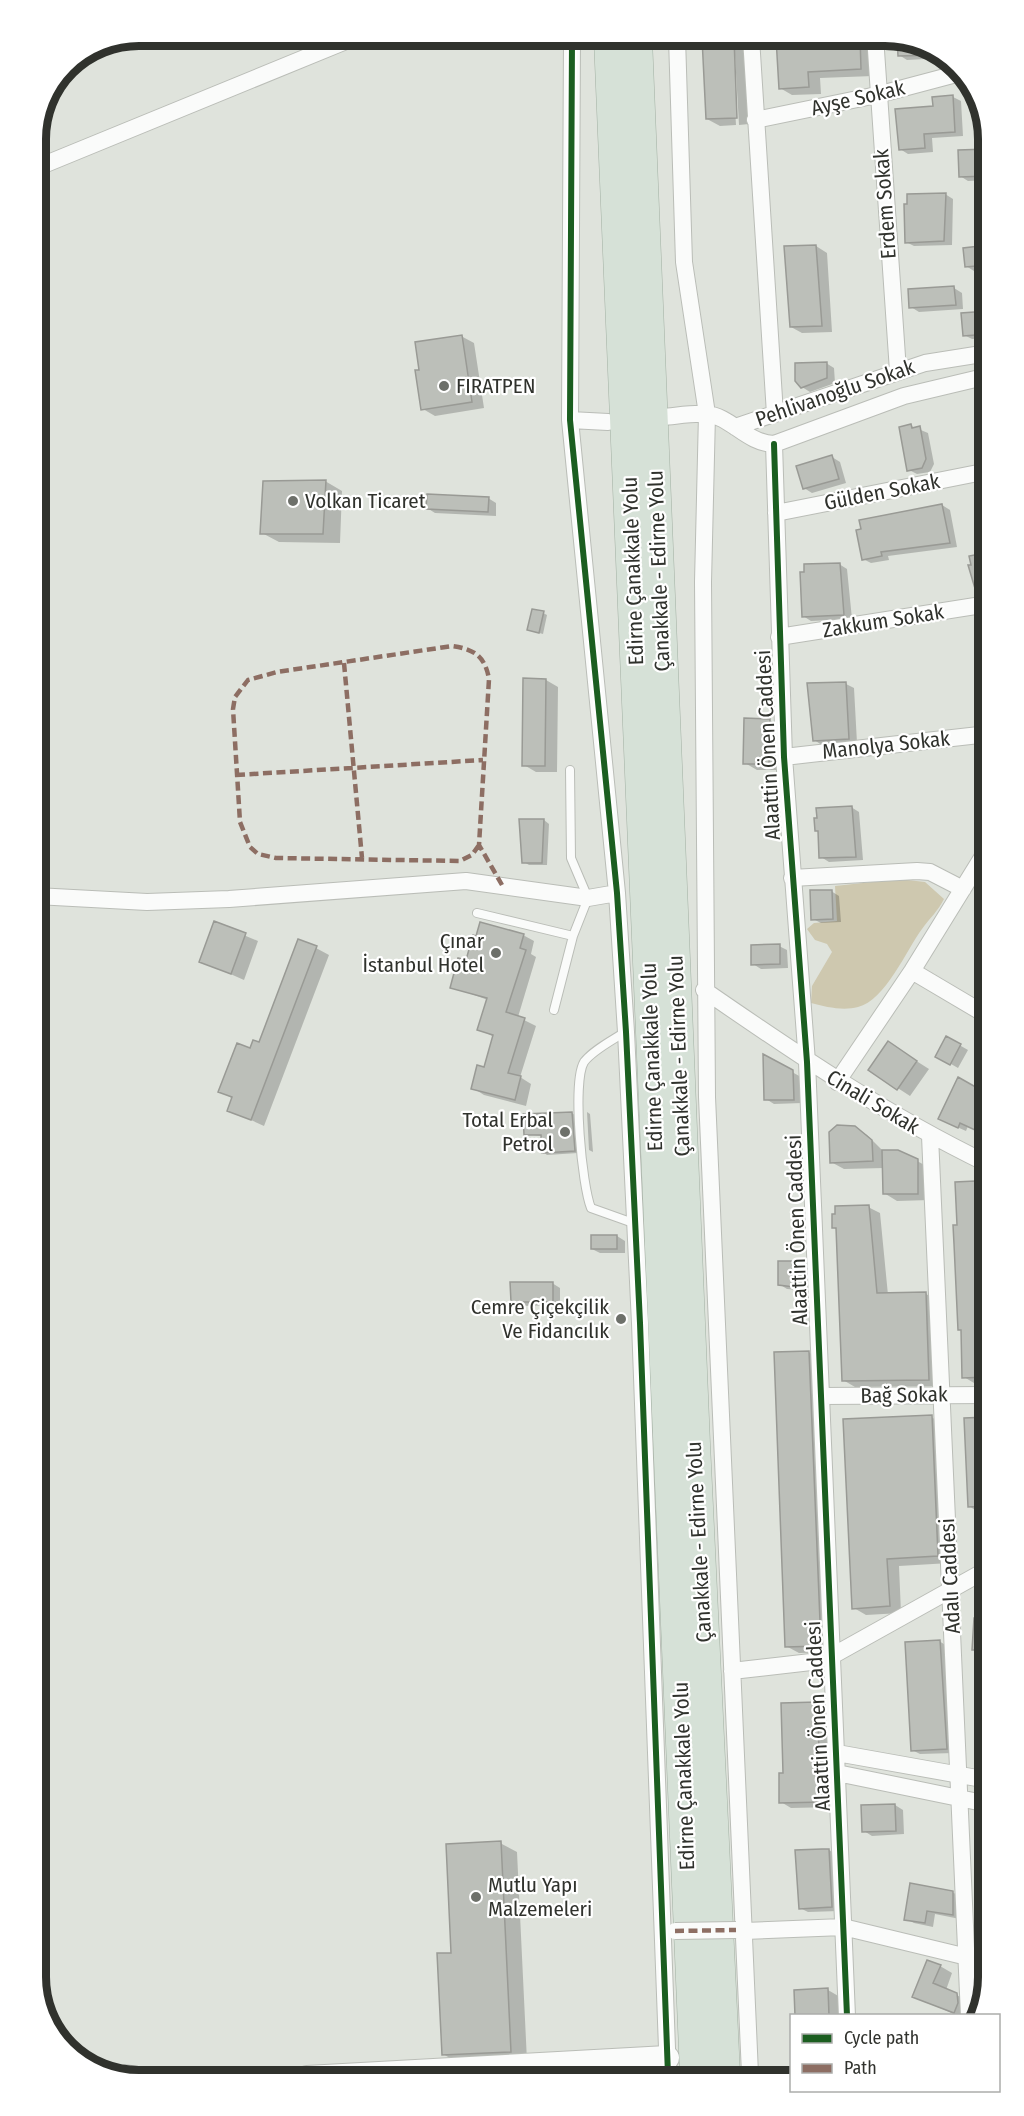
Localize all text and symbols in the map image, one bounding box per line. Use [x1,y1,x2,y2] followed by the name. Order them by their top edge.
[809,75,908,121] street label: Ayşe Sokak
[868,148,902,260] street label: Erdem Sokak
[752,354,918,432] street label: Pehlivanoğlu Sokak
[456,373,535,399] place label: FIRATPEN
[437,379,451,393] marker: FIRATPEN
[822,468,942,516] street label: Gülden Sokak
[642,470,676,672] street label: Çanakkale - Edirne Yolu
[617,476,649,666] street label: Edirne Çanakkale Yolu
[305,488,426,514] place label: Volkan Ticaret
[286,494,300,508] marker: Volkan Ticaret
[821,599,946,643] street label: Zakkum Sokak
[750,649,786,841] street label: Alaattin Önen Caddesi
[821,725,951,765] street label: Manolya Sokak
[363,928,485,978] place label: Çınar İstanbul Hotel
[489,946,503,960] marker: Çınar İstanbul Hotel
[662,955,696,1157] street label: Çanakkale - Edirne Yolu
[636,962,668,1152] street label: Edirne Çanakkale Yolu
[822,1064,924,1140] street label: Cinali Sokak
[463,1107,553,1157] place label: Total Erbal Petrol
[558,1125,572,1139] marker: Total Erbal Petrol
[781,1134,813,1326] street label: Alaattin Önen Caddesi
[471,1294,609,1344] place label: Cemre Çiçekçilik Ve Fidancılık
[614,1312,628,1326] marker: Cemre Çiçekçilik Ve Fidancılık
[860,1381,948,1409] street label: Bağ Sokak
[681,1441,717,1643] street label: Çanakkale - Edirne Yolu
[934,1517,966,1635] street label: Adalı Caddesi
[800,1620,836,1812] street label: Alaattin Önen Caddesi
[668,1681,700,1871] street label: Edirne Çanakkale Yolu
[488,1872,592,1922] place label: Mutlu Yapı Malzemeleri
[469,1890,483,1904] marker: Mutlu Yapı Malzemeleri
[790,2014,1000,2092] legend
[844,2027,919,2049] text: Cycle path
[844,2057,877,2079] text: Path

